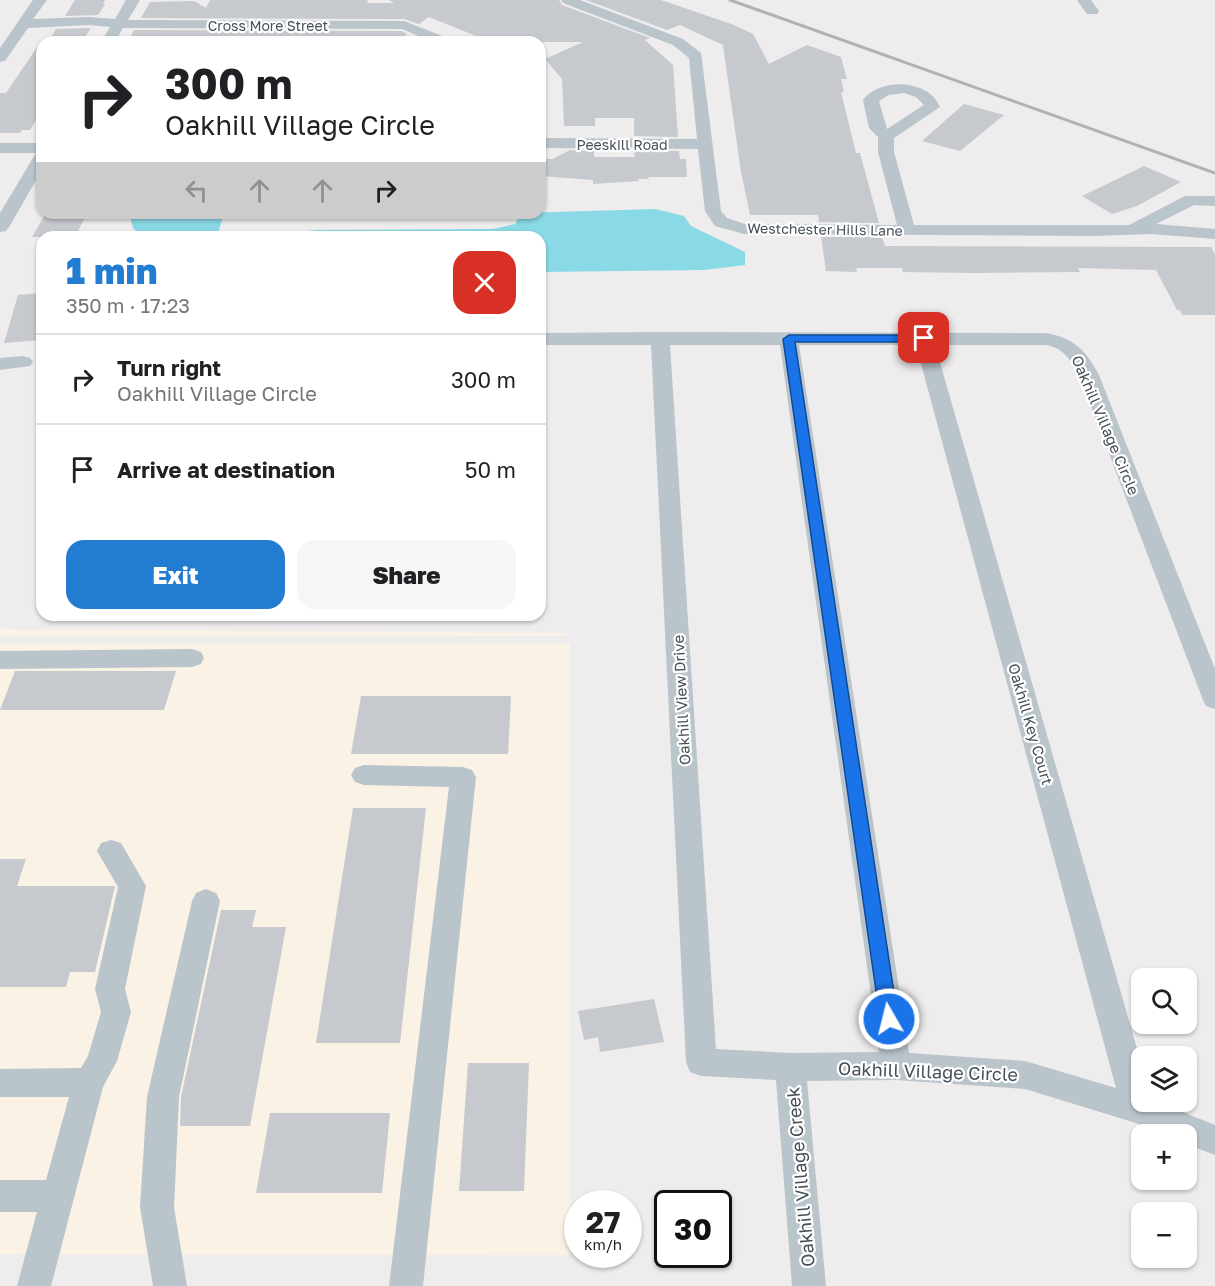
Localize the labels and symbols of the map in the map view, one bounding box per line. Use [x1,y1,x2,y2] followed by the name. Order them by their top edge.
[208,17,328,34] street label: Cross More Street
[576,136,668,153] street label: Peeskill Road
[747,219,903,239] street label: Westchester Hills Lane
[898,312,949,363] pin
[1068,352,1144,498] street label: Oakhill Village Circle
[669,634,693,766] street label: Oakhill View Drive
[1005,661,1057,787] street label: Oakhill Key Court
[857,987,921,1051] position arrow
[838,1057,1018,1085] street label: Oakhill Village Circle
[781,1086,819,1268] street label: Oakhill Village Creek
[654,1190,732,1268] speed limit sign: 30

